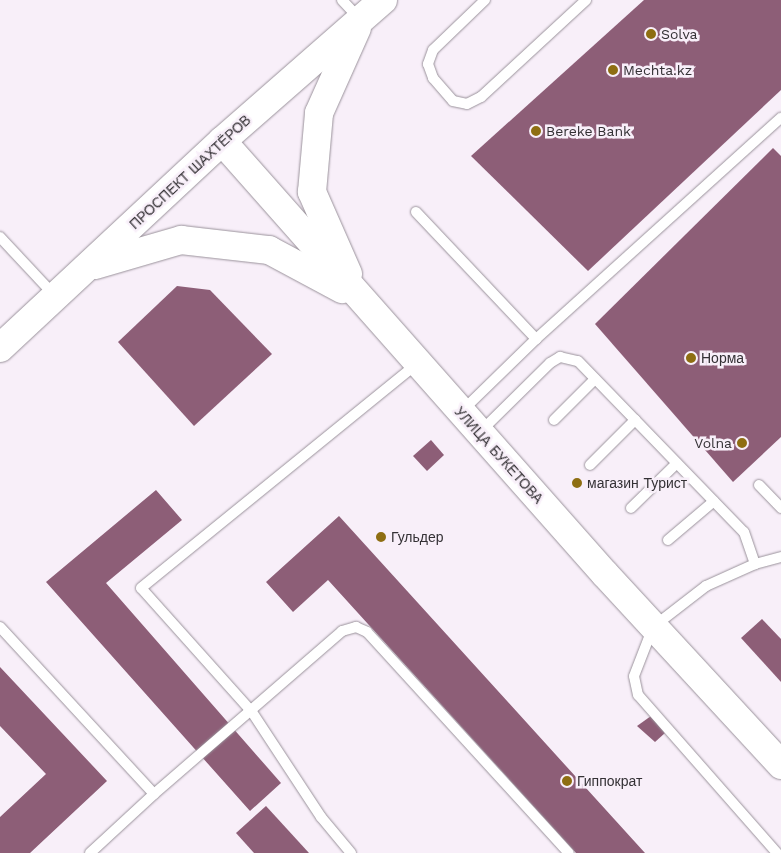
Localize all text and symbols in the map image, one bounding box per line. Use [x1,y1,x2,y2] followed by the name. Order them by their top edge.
[661,26,697,42] place label: Solva
[645,28,657,40] marker: Solva
[623,62,692,78] place label: Mechta.kz
[607,64,619,76] marker: Mechta.kz
[126,111,254,233] street label: ПРОСПЕКТ ШАХТЁРОВ
[546,123,631,139] place label: Bereke Bank
[530,125,542,137] marker: Bereke Bank
[701,350,744,366] place label: Норма
[685,352,697,364] marker: Норма
[451,403,547,507] street label: УЛИЦА БУКЕТОВА
[694,435,732,451] place label: Volna
[736,437,748,449] marker: Volna
[587,475,687,491] place label: магазин Турист
[571,477,583,489] marker: магазин Турист
[391,529,444,545] place label: Гульдер
[375,531,387,543] marker: Гульдер
[577,773,642,789] place label: Гиппократ
[561,775,573,787] marker: Гиппократ

